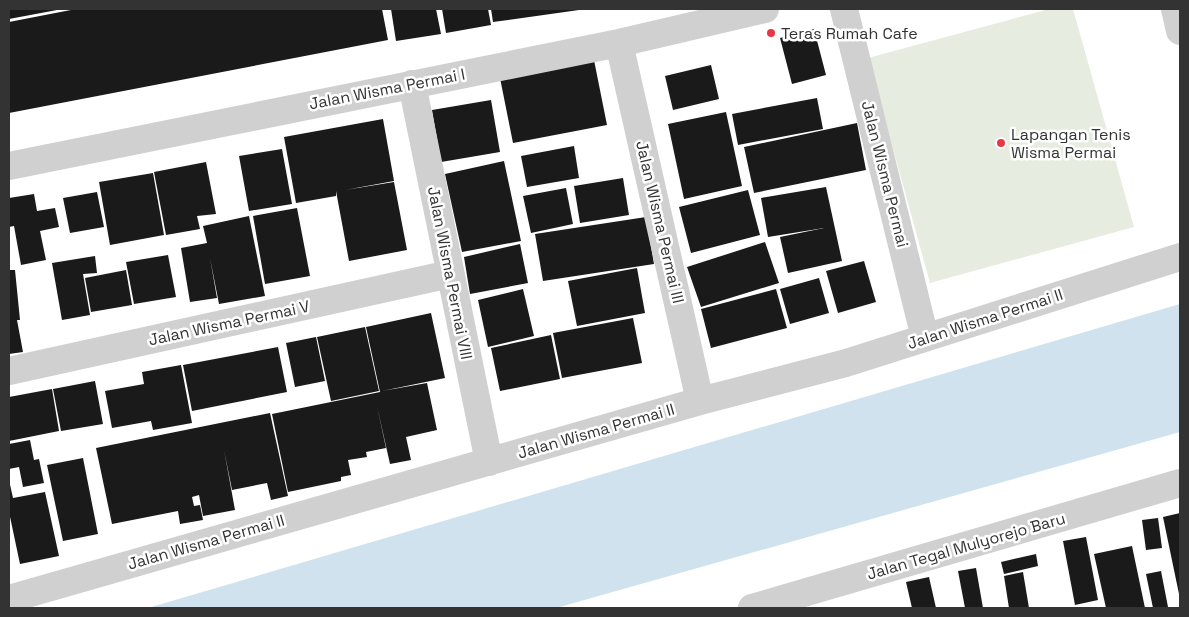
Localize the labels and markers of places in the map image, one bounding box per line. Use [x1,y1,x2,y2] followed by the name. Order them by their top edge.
[781,23,918,44] place label: Teras Rumah Cafe
[765,27,777,39] marker: Teras Rumah Cafe
[1011,124,1131,163] place label: Lapangan Tenis Wisma Permai
[995,137,1007,149] marker: Lapangan Tenis Wisma Permai

